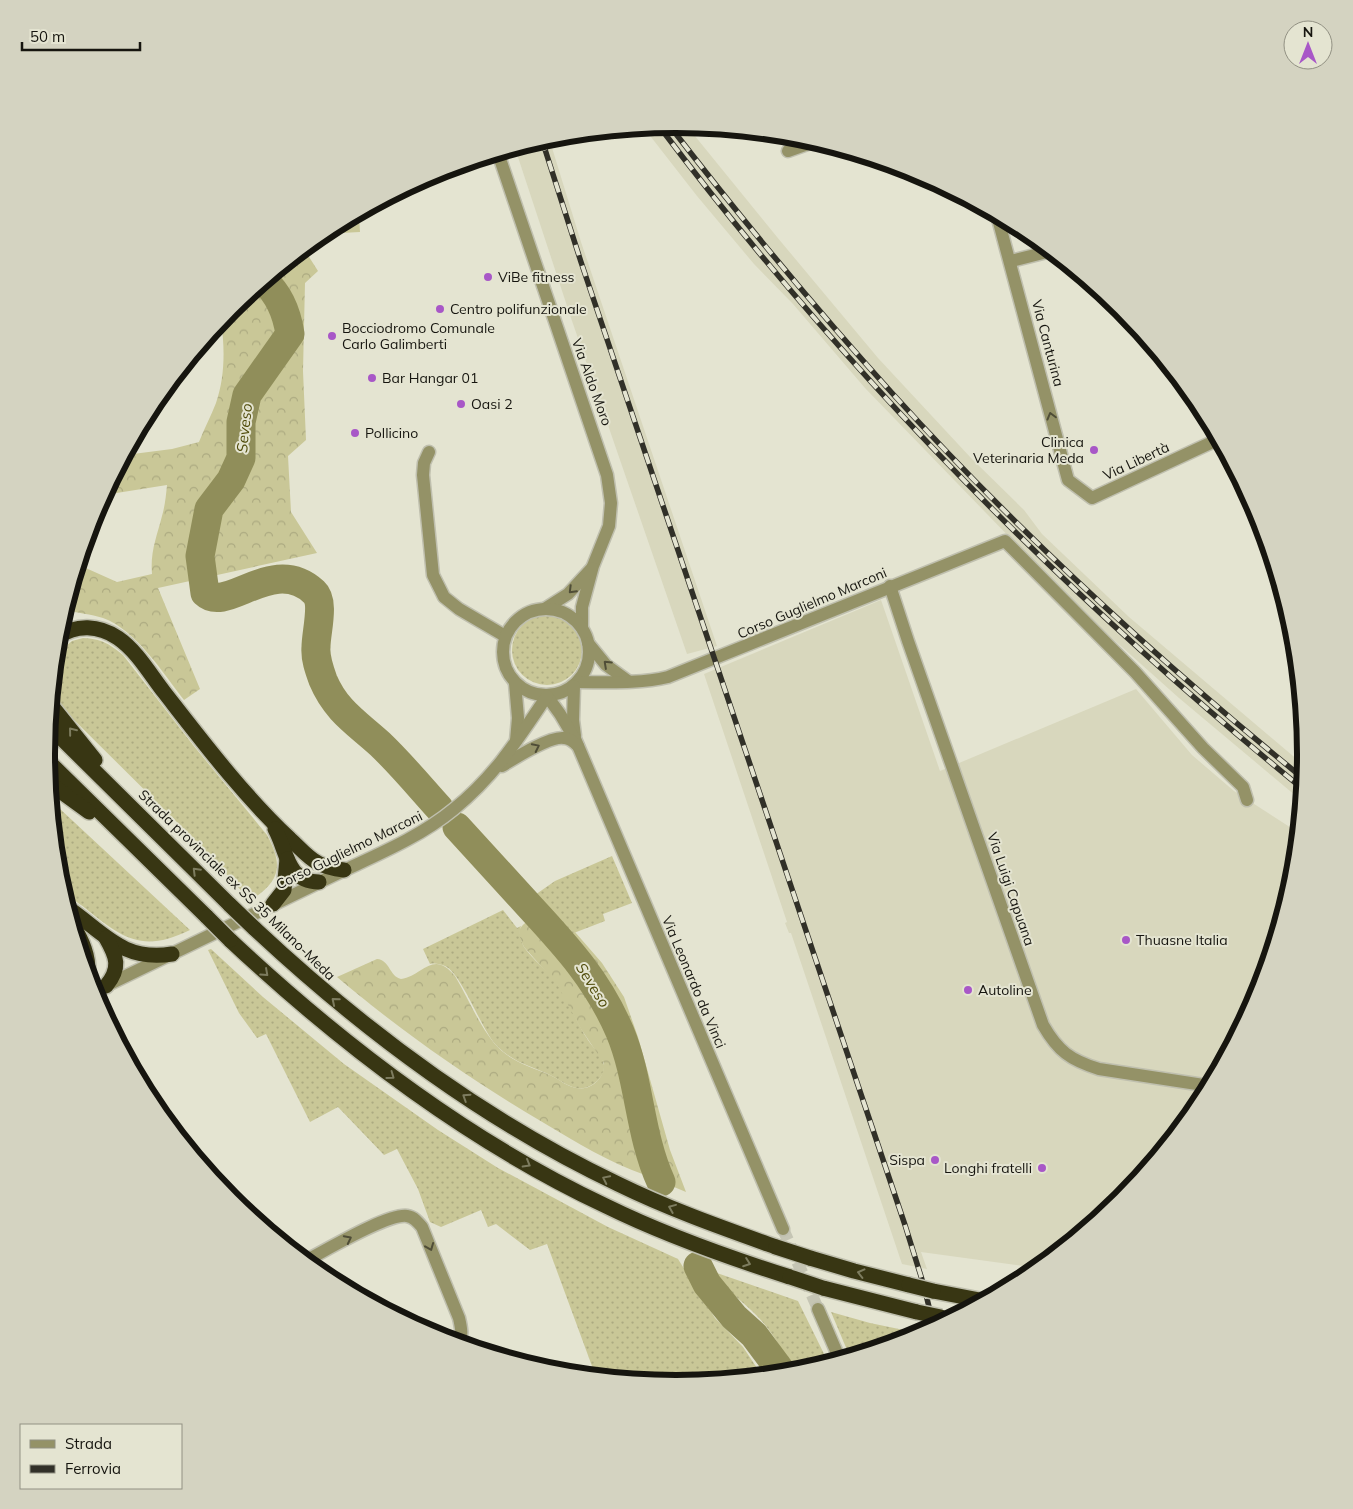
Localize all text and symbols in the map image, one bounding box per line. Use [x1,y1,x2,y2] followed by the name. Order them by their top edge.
[22,20,140,52] scale bar
[1283,20,1333,70] north arrow
[1303,23,1313,41] text: N
[30,27,65,46] text: 50 m
[498,268,575,286] place label: ViBe fitness
[482,271,494,283] marker: ViBe fitness
[1028,298,1068,388] street label: Via Canturina
[450,300,587,318] place label: Centro polifunzionale
[434,303,446,315] marker: Centro polifunzionale
[342,319,495,353] place label: Bocciodromo Comunale Carlo Galimberti
[326,330,338,342] marker: Bocciodromo Comunale Carlo Galimberti
[568,336,616,428] street label: Via Aldo Moro
[382,369,478,387] place label: Bar Hangar 01
[366,372,378,384] marker: Bar Hangar 01
[471,395,513,413] place label: Oasi 2
[455,398,467,410] marker: Oasi 2
[232,402,256,454] water label: Seveso
[1046,411,1057,420] one-way arrow
[365,424,418,442] place label: Pollicino
[349,427,361,439] marker: Pollicino
[973,433,1084,467] place label: Clinica Veterinaria Meda
[1100,438,1172,484] street label: Via Libertà
[1088,444,1100,456] marker: Clinica Veterinaria Meda
[735,563,889,643] street label: Corso Guglielmo Marconi
[568,584,577,593] one-way arrow
[603,661,612,670] one-way arrow
[70,728,78,737] one-way arrow
[531,743,540,754] one-way arrow
[135,786,339,984] street label: Strada provinciale ex SS 35 Milano-Meda
[273,807,425,893] street label: Corso Guglielmo Marconi
[983,830,1039,948] street label: Via Luigi Capuana
[193,868,202,877] one-way arrow
[658,913,730,1051] street label: Via Leonardo da Vinci
[1136,931,1228,949] place label: Thuasne Italia
[1120,934,1132,946] marker: Thuasne Italia
[572,959,614,1011] water label: Seveso
[260,967,269,976] one-way arrow
[978,981,1032,999] place label: Autoline
[962,984,974,996] marker: Autoline
[332,998,341,1007] one-way arrow
[385,1070,395,1079] one-way arrow
[462,1094,471,1104] one-way arrow
[889,1151,925,1169] place label: Sispa
[929,1154,941,1166] marker: Sispa
[522,1158,531,1168] one-way arrow
[944,1159,1032,1177] place label: Longhi fratelli
[1036,1162,1048,1174] marker: Longhi fratelli
[603,1175,612,1185] one-way arrow
[668,1203,677,1214] one-way arrow
[343,1235,352,1245] one-way arrow
[424,1242,434,1251] one-way arrow
[742,1257,751,1267] one-way arrow
[858,1269,866,1279] one-way arrow
[20,1424,182,1489] legend
[65,1434,112,1453] text: Strada
[65,1459,121,1478] text: Ferrovia

